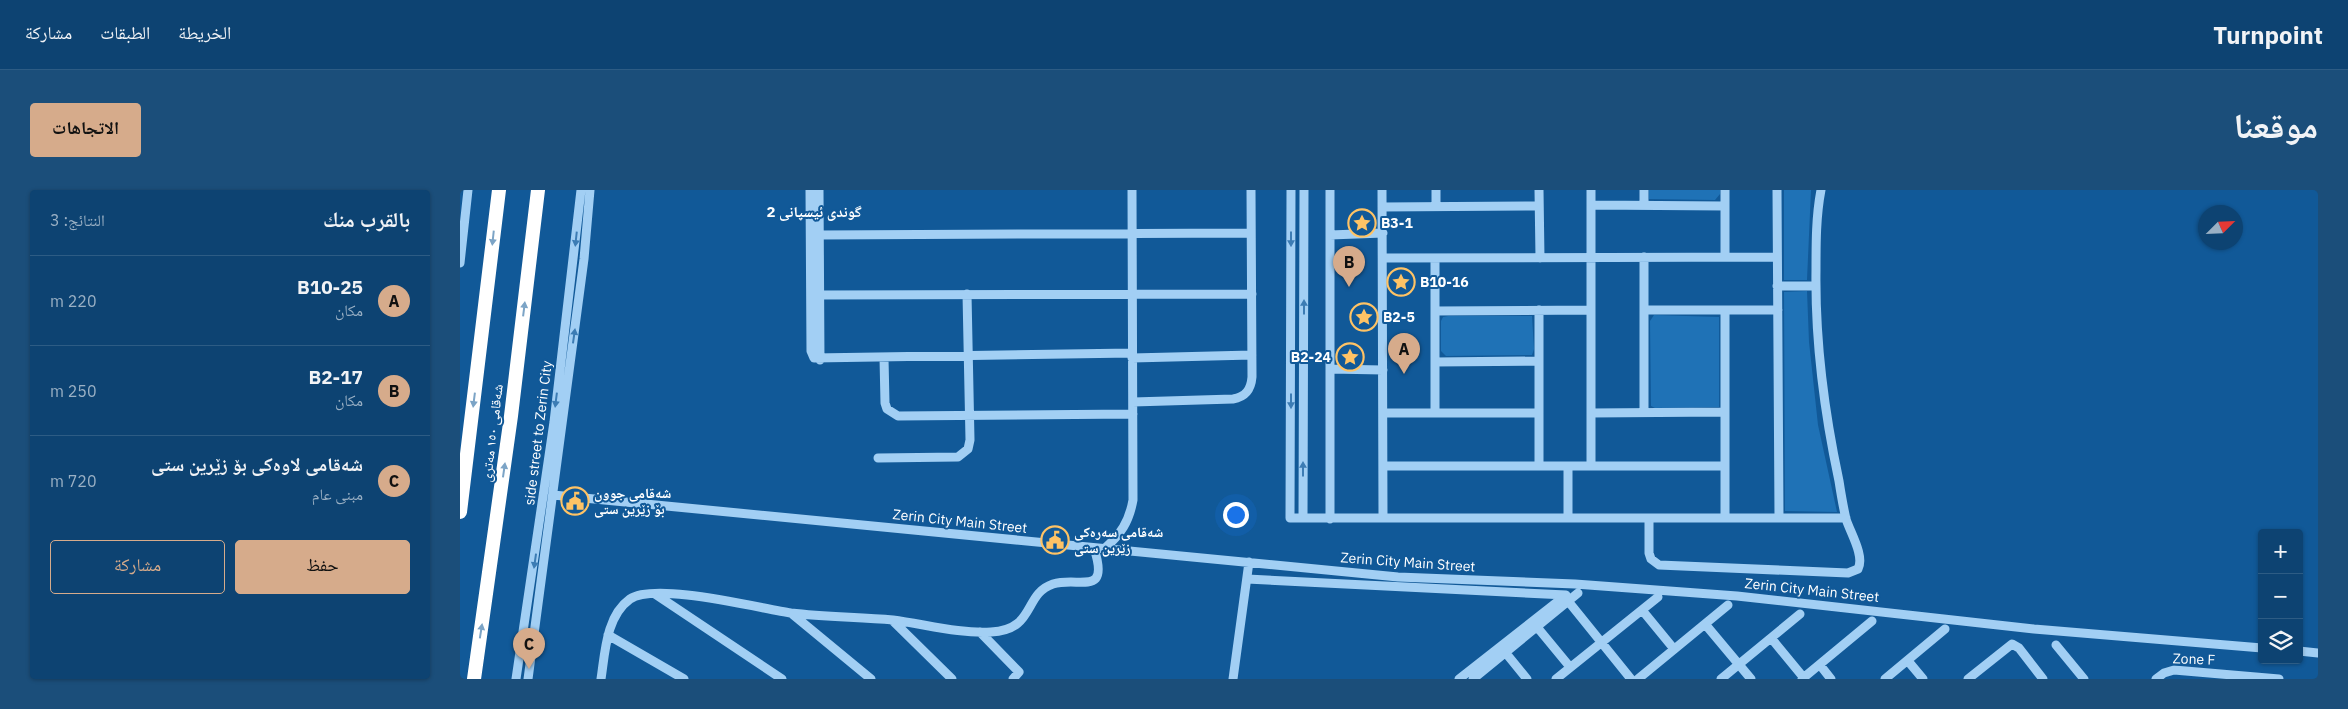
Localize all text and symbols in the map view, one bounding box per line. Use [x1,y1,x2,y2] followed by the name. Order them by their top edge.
[2213,19,2323,51] text: Turnpoint
[25,21,72,44] text: مشاركة
[100,21,150,44] text: الطبقات
[178,21,231,44] text: الخريطة
[2233,102,2318,148] text: موقعنا
[30,103,141,157] button: الاتجاهات
[766,202,862,221] district label: گوندی ئیسپانی 2
[323,205,410,233] text: بالقرب منك
[2198,205,2243,250] north arrow
[1347,208,1377,238] place icon: B3-1
[50,210,105,230] text: النتائج: 3
[1381,214,1413,232] place label: B3-1
[489,231,497,247] one-way arrow
[572,231,580,247] one-way arrow
[1287,231,1295,247] one-way arrow
[1333,246,1365,287] pin: B
[1386,267,1416,297] place icon: B10-16
[1420,273,1469,291] place label: B10-16
[297,275,363,299] text: B10-25
[50,291,97,311] text: 220 m
[389,291,399,311] text: A
[1300,299,1308,315] one-way arrow
[335,300,363,320] text: مكان
[520,300,528,316] one-way arrow
[1349,302,1379,332] place icon: B2-5
[1383,308,1415,326] place label: B2-5
[570,327,578,343] one-way arrow
[1388,333,1420,374] pin: A
[1335,342,1365,372] place icon: B2-24
[1291,348,1331,366] place label: B2-24
[520,360,556,506] street label: side street to Zerin City
[308,365,363,389] text: B2-17
[50,381,97,401] text: 250 m
[389,381,399,401] text: B
[477,383,507,483] street label: شەقامی ١٥٠ مەتری
[335,390,363,410] text: مكان
[470,392,478,408] one-way arrow
[552,392,560,408] one-way arrow
[1287,393,1295,409] one-way arrow
[151,452,363,476] text: شەقامی لاوەکی بۆ زێرین ستی
[1299,461,1307,477] one-way arrow
[500,462,508,478] one-way arrow
[50,471,97,491] text: 720 m
[389,471,399,491] text: C
[312,484,363,504] text: مبنى عام
[594,484,671,518] place label: شەقامی جوون بۆ زێرین ستی
[560,486,590,516] public building icon: شەقامی جوون بۆ زێرین ستی
[1223,502,1249,528] your location
[892,505,1028,537] street label: Zerin City Main Street
[1074,523,1164,557] place label: شەقامی سەرەکی زێرین ستی
[1040,525,1070,555] public building icon: شەقامی سەرەکی زێرین ستی
[2258,529,2303,664] map controls
[2258,529,2303,574] button: +
[50,540,225,594] button: مشاركة
[235,540,410,594] button: حفظ
[1340,548,1476,576] street label: Zerin City Main Street
[530,553,538,569] one-way arrow
[1744,574,1880,606] street label: Zerin City Main Street
[2258,574,2303,619] button: −
[2258,619,2303,664] button: layers
[478,622,486,638] one-way arrow
[513,628,545,669] pin: C
[2172,649,2216,669] street label: Zone F

